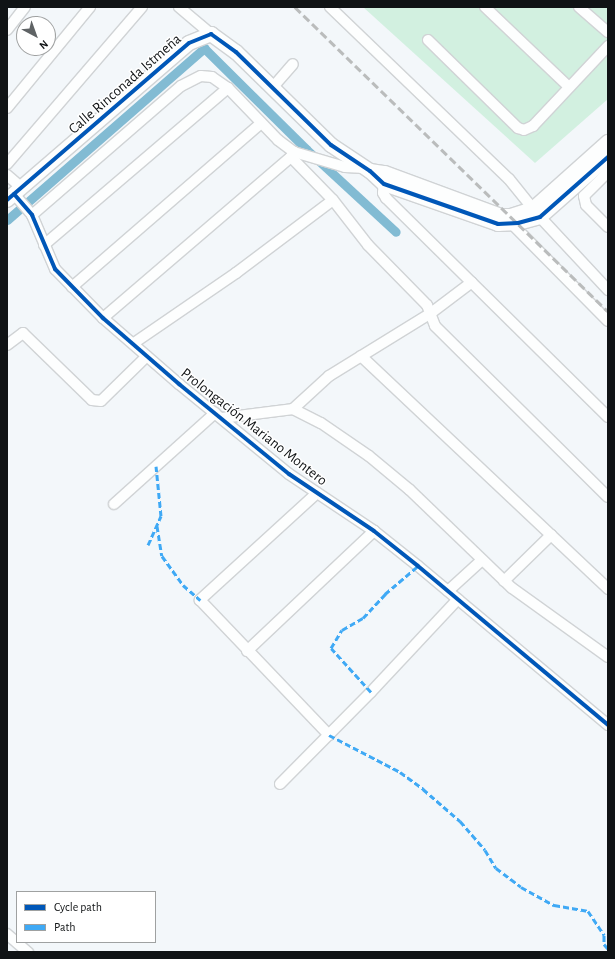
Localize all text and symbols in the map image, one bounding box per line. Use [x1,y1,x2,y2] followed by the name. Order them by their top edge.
[16,16,56,56] north arrow
[65,30,185,138] street label: Calle Rinconada Istmeña
[37,38,50,51] text: N
[177,364,331,490] street label: Prolongación Mariano Montero
[16,891,156,943] legend
[54,901,102,913] text: Cycle path
[54,921,76,933] text: Path

